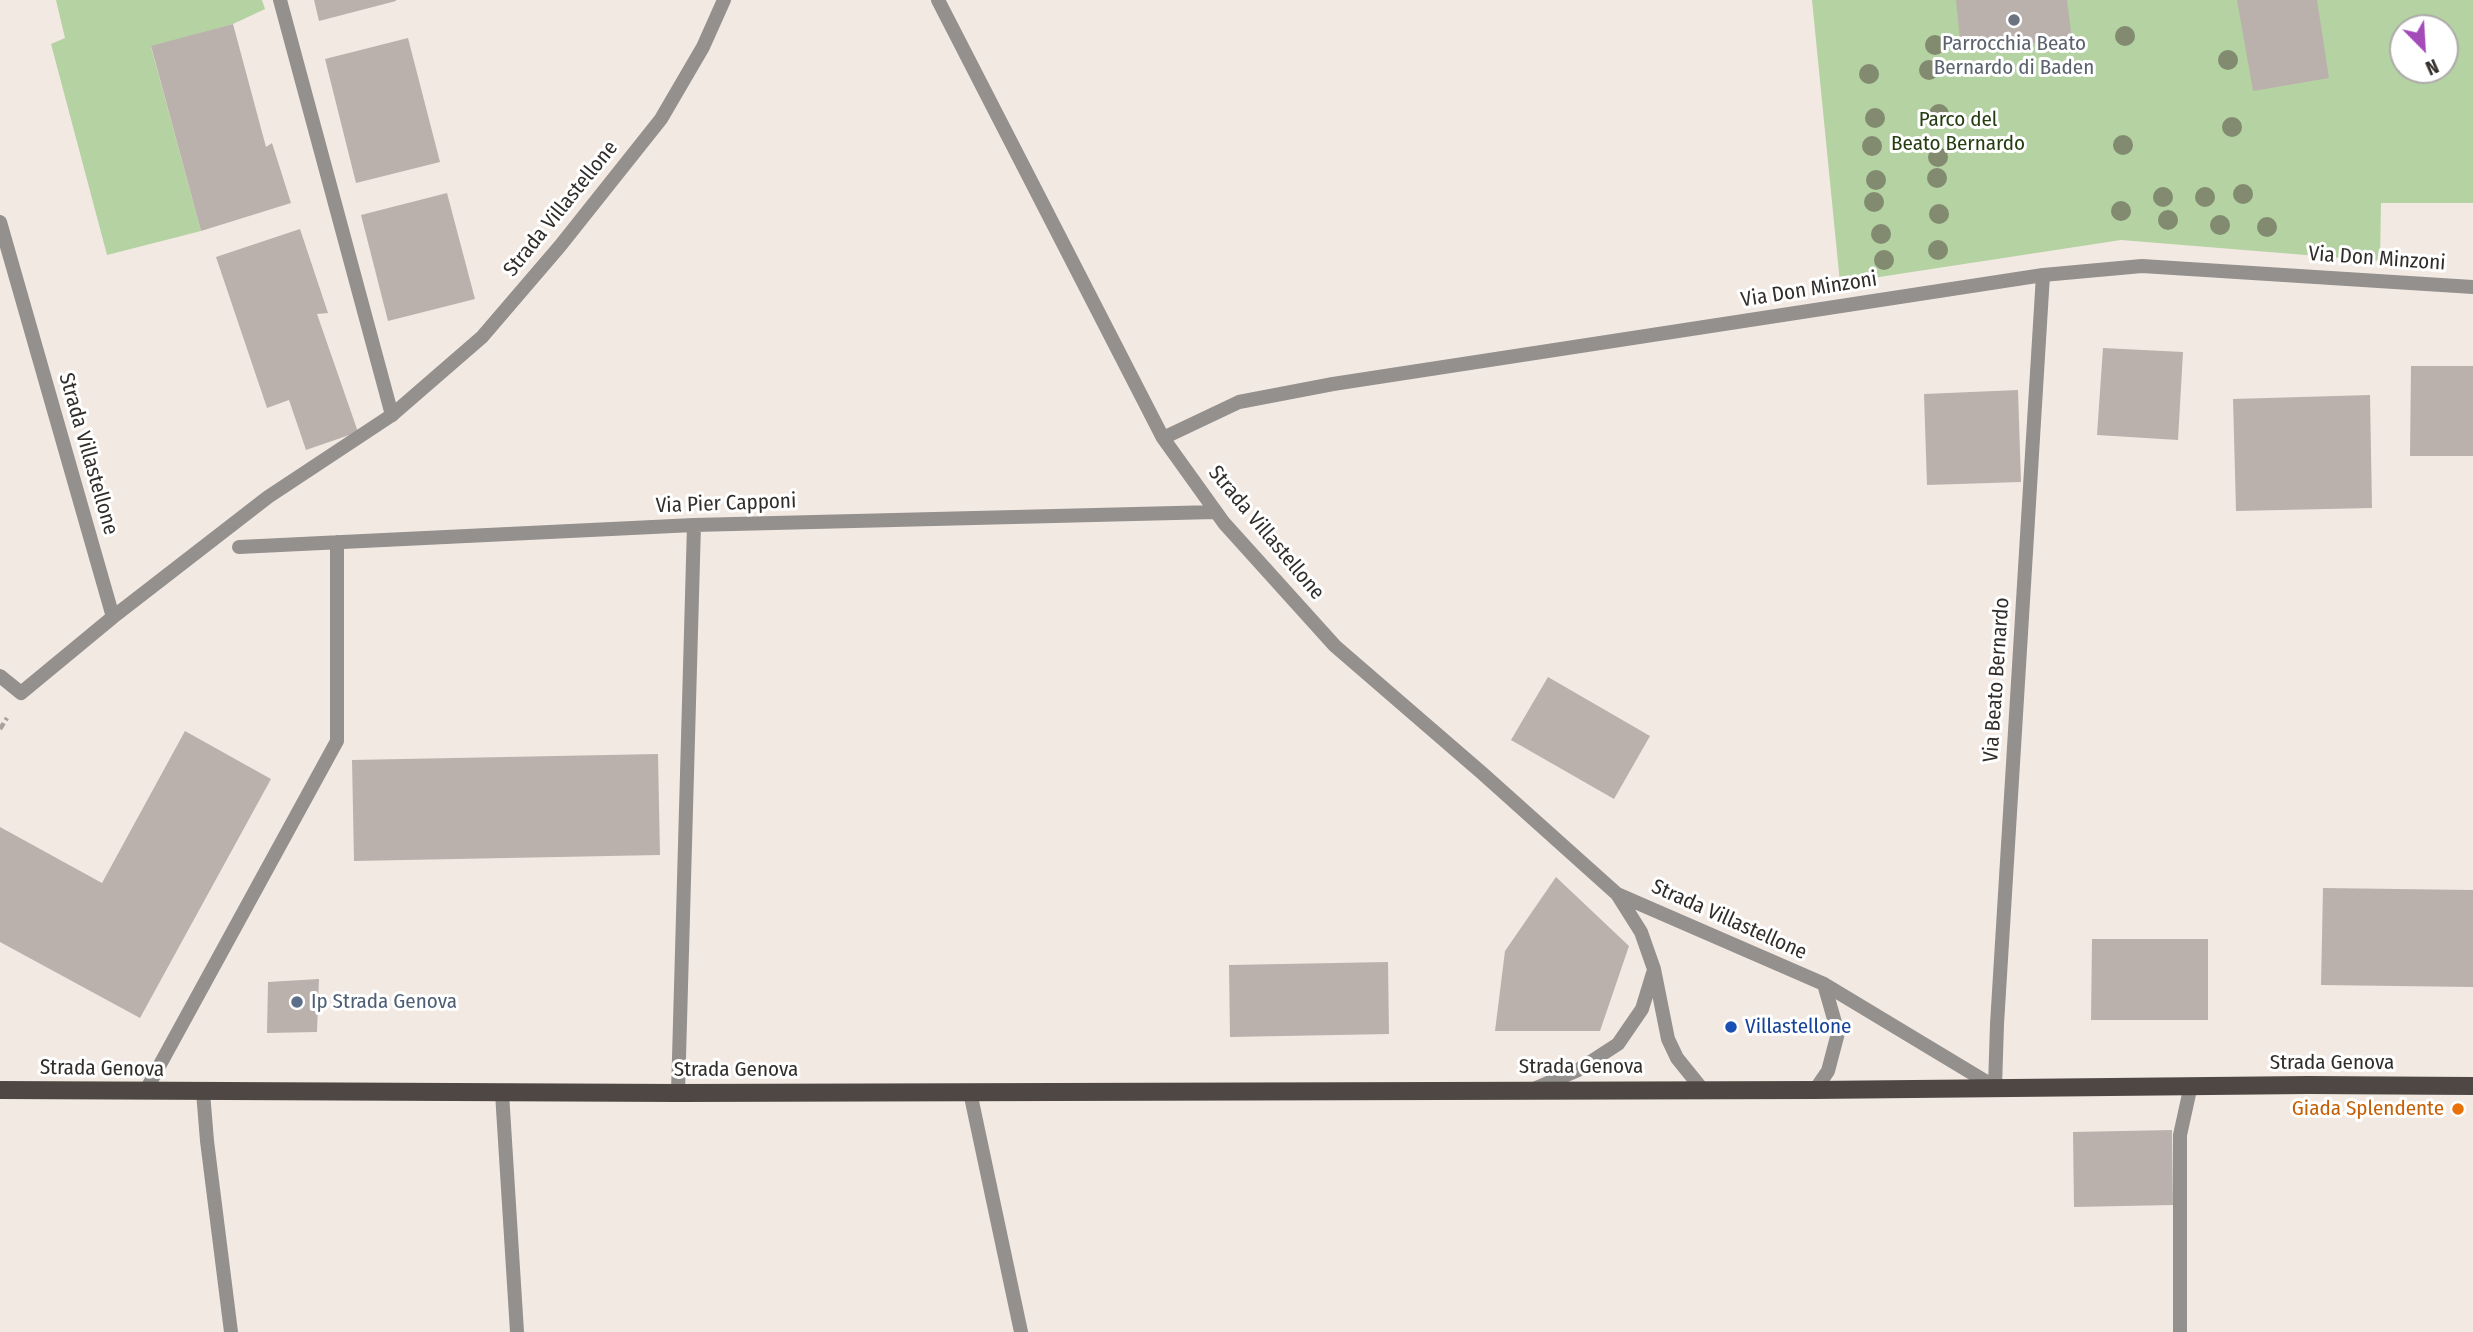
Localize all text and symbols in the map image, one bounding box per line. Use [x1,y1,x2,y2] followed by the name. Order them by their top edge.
[2006,12,2022,28] marker: Parrocchia Beato Bernardo di Baden
[2389,14,2459,84] north arrow
[1934,31,2094,81] place label: Parrocchia Beato Bernardo di Baden
[2422,54,2442,80] text: N
[1891,107,2025,157] park label: Parco del Beato Bernardo
[499,136,623,282] street label: Strada Villastellone
[2308,242,2446,276] street label: Via Don Minzoni
[1739,267,1879,313] street label: Via Don Minzoni
[53,370,123,538] street label: Strada Villastellone
[1203,461,1329,605] street label: Strada Villastellone
[655,489,797,519] street label: Via Pier Capponi
[1979,597,2015,763] street label: Via Beato Bernardo
[1648,874,1810,966] street label: Strada Villastellone
[311,989,457,1015] place label: Ip Strada Genova
[289,994,305,1010] marker: Ip Strada Genova
[1745,1014,1851,1040] place label: Villastellone
[1723,1019,1739,1035] marker: Villastellone
[2270,1050,2394,1076] street label: Strada Genova
[1519,1054,1643,1080] street label: Strada Genova
[40,1055,164,1083] street label: Strada Genova
[674,1057,798,1083] street label: Strada Genova
[2292,1096,2444,1122] place label: Giada Splendente
[2450,1101,2466,1117] marker: Giada Splendente

